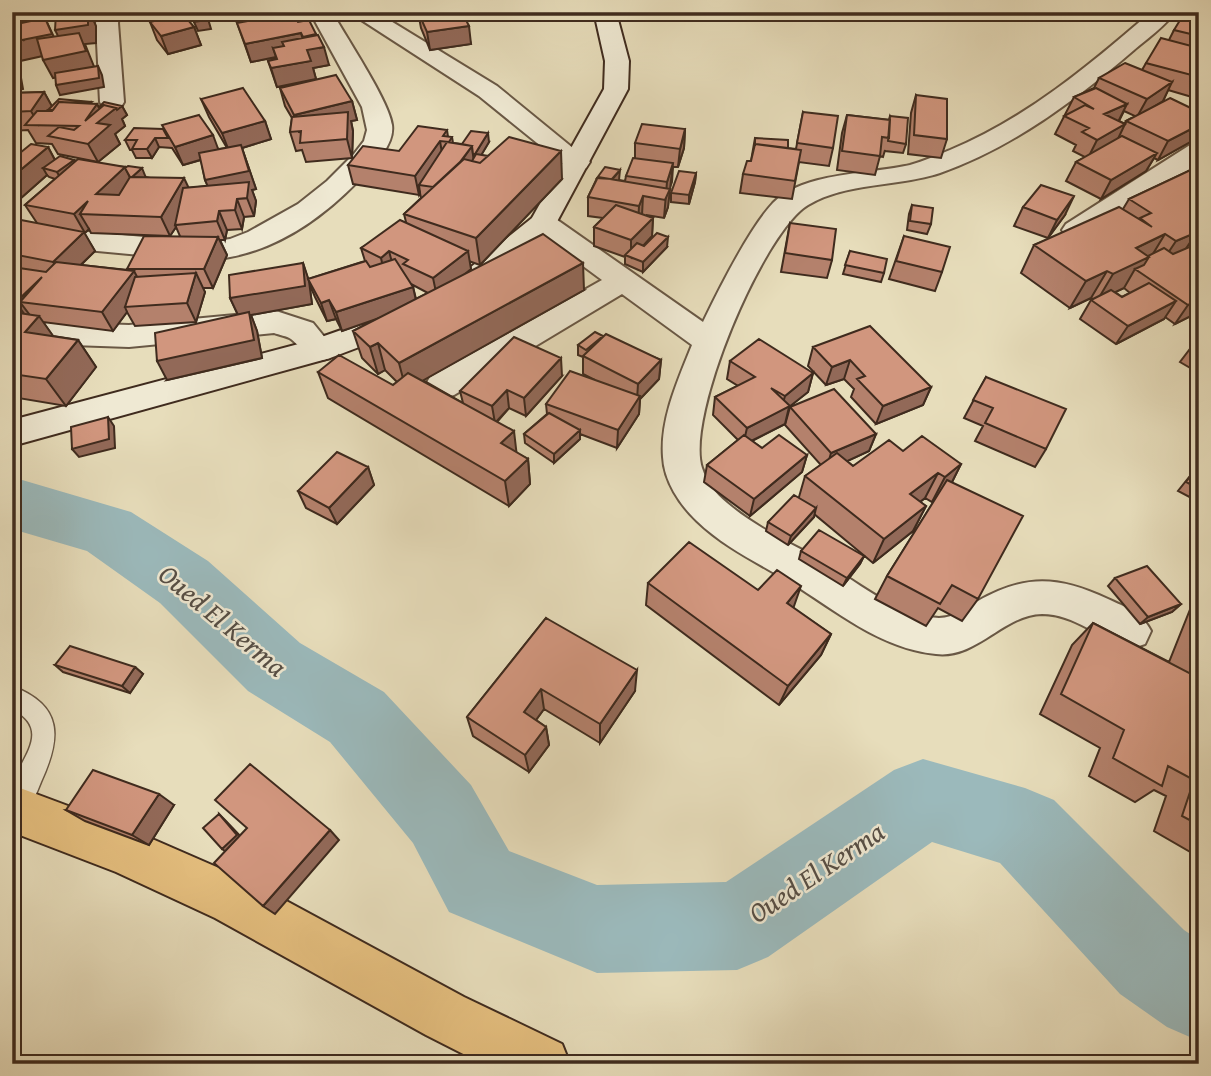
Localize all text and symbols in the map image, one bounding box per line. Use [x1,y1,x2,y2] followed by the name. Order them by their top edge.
[150,554,297,686] water label: Oued El Kerma
[739,811,892,932] water label: Oued El Kerma

